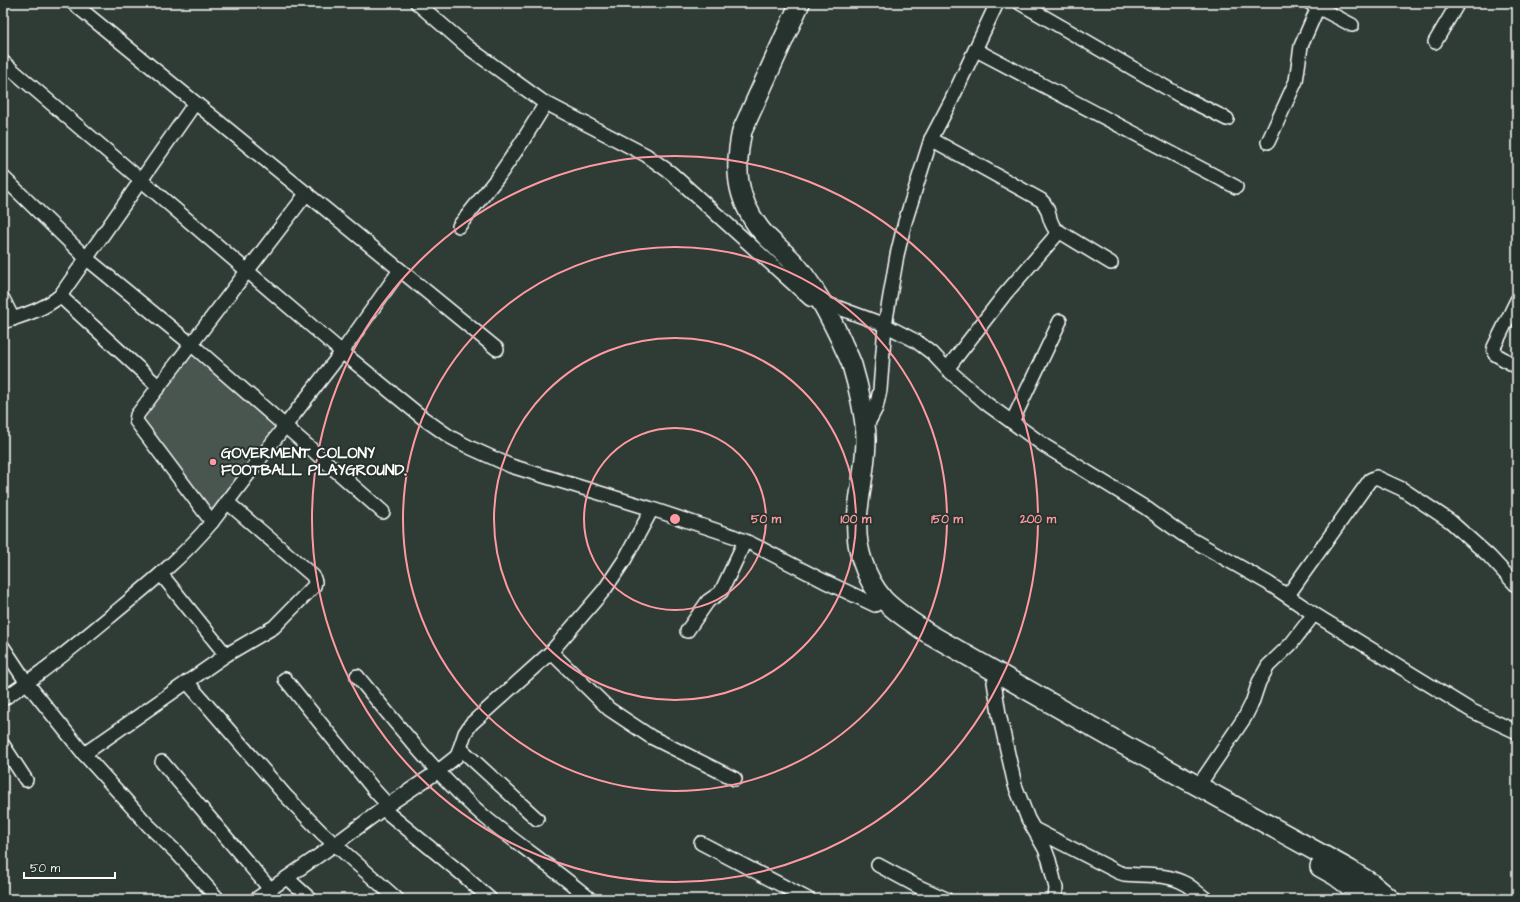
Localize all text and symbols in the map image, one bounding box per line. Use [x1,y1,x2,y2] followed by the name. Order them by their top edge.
[221,443,406,481] place label: GOVERMENT COLONY FOOTBALL PLAYGROUND.
[208,457,218,467] marker: GOVERMENT COLONY FOOTBALL PLAYGROUND.
[751,511,782,528] text: 50 m
[841,511,872,528] text: 100 m
[931,511,964,528] text: 150 m
[1019,511,1057,528] text: 200 m
[668,512,682,526] centre of rings
[24,854,115,880] scale bar
[30,860,61,877] text: 50 m

